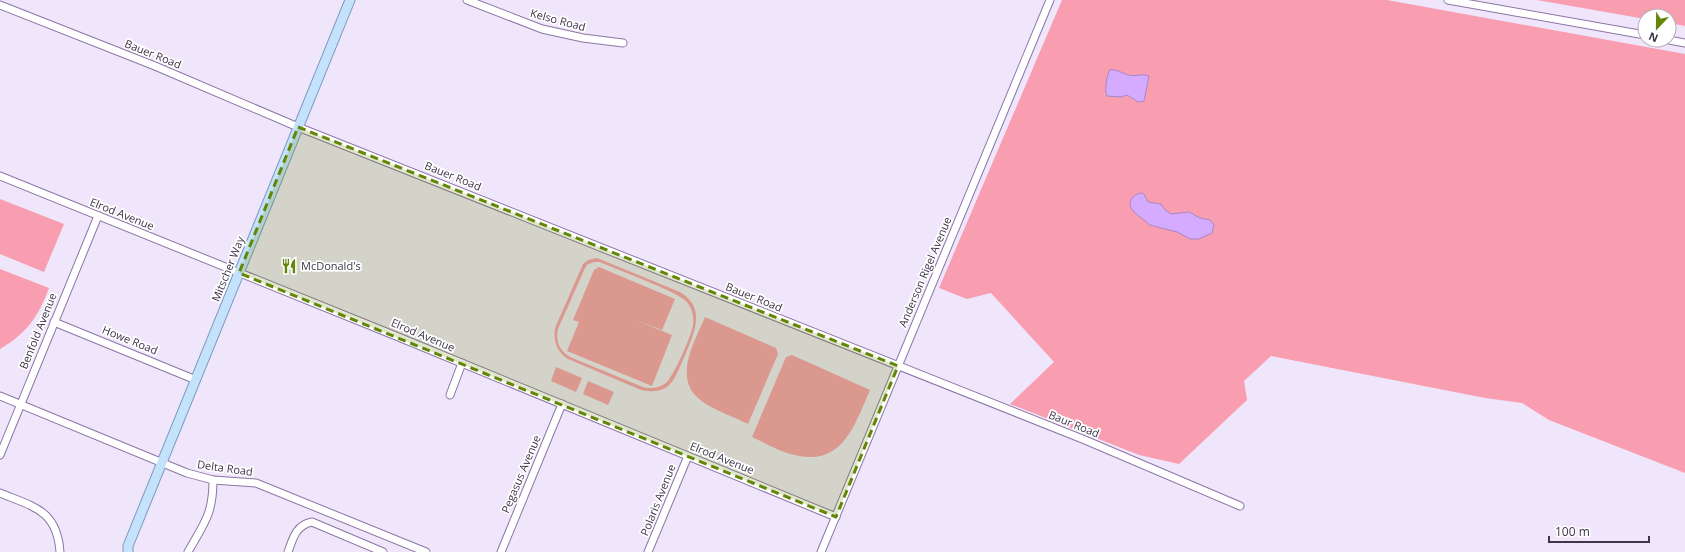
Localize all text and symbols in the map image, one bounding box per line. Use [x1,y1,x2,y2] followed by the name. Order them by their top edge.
[529,5,587,34] street label: Kelso Road
[1637,8,1677,48] north arrow
[1646,29,1660,46] text: N
[123,35,184,72] street label: Bauer Road
[423,157,484,194] street label: Bauer Road
[88,194,156,233] street label: Elrod Avenue
[895,214,955,329] street label: Anderson Rigel Avenue
[208,233,248,304] street label: Mitscher Way
[280,257,298,275] restaurant icon: McDonald's
[301,258,361,273] place label: McDonald's
[724,278,785,315] street label: Bauer Road
[15,290,60,371] street label: Benfold Avenue
[389,314,457,355] street label: Elrod Avenue
[100,322,160,357] street label: Howe Road
[1047,407,1102,441] street label: Baur Road
[497,433,544,515] street label: Pegasus Avenue
[688,438,756,477] street label: Elrod Avenue
[196,456,254,479] street label: Delta Road
[636,462,679,538] street label: Polaris Avenue
[1549,518,1649,544] scale bar
[1555,523,1590,540] text: 100 m

